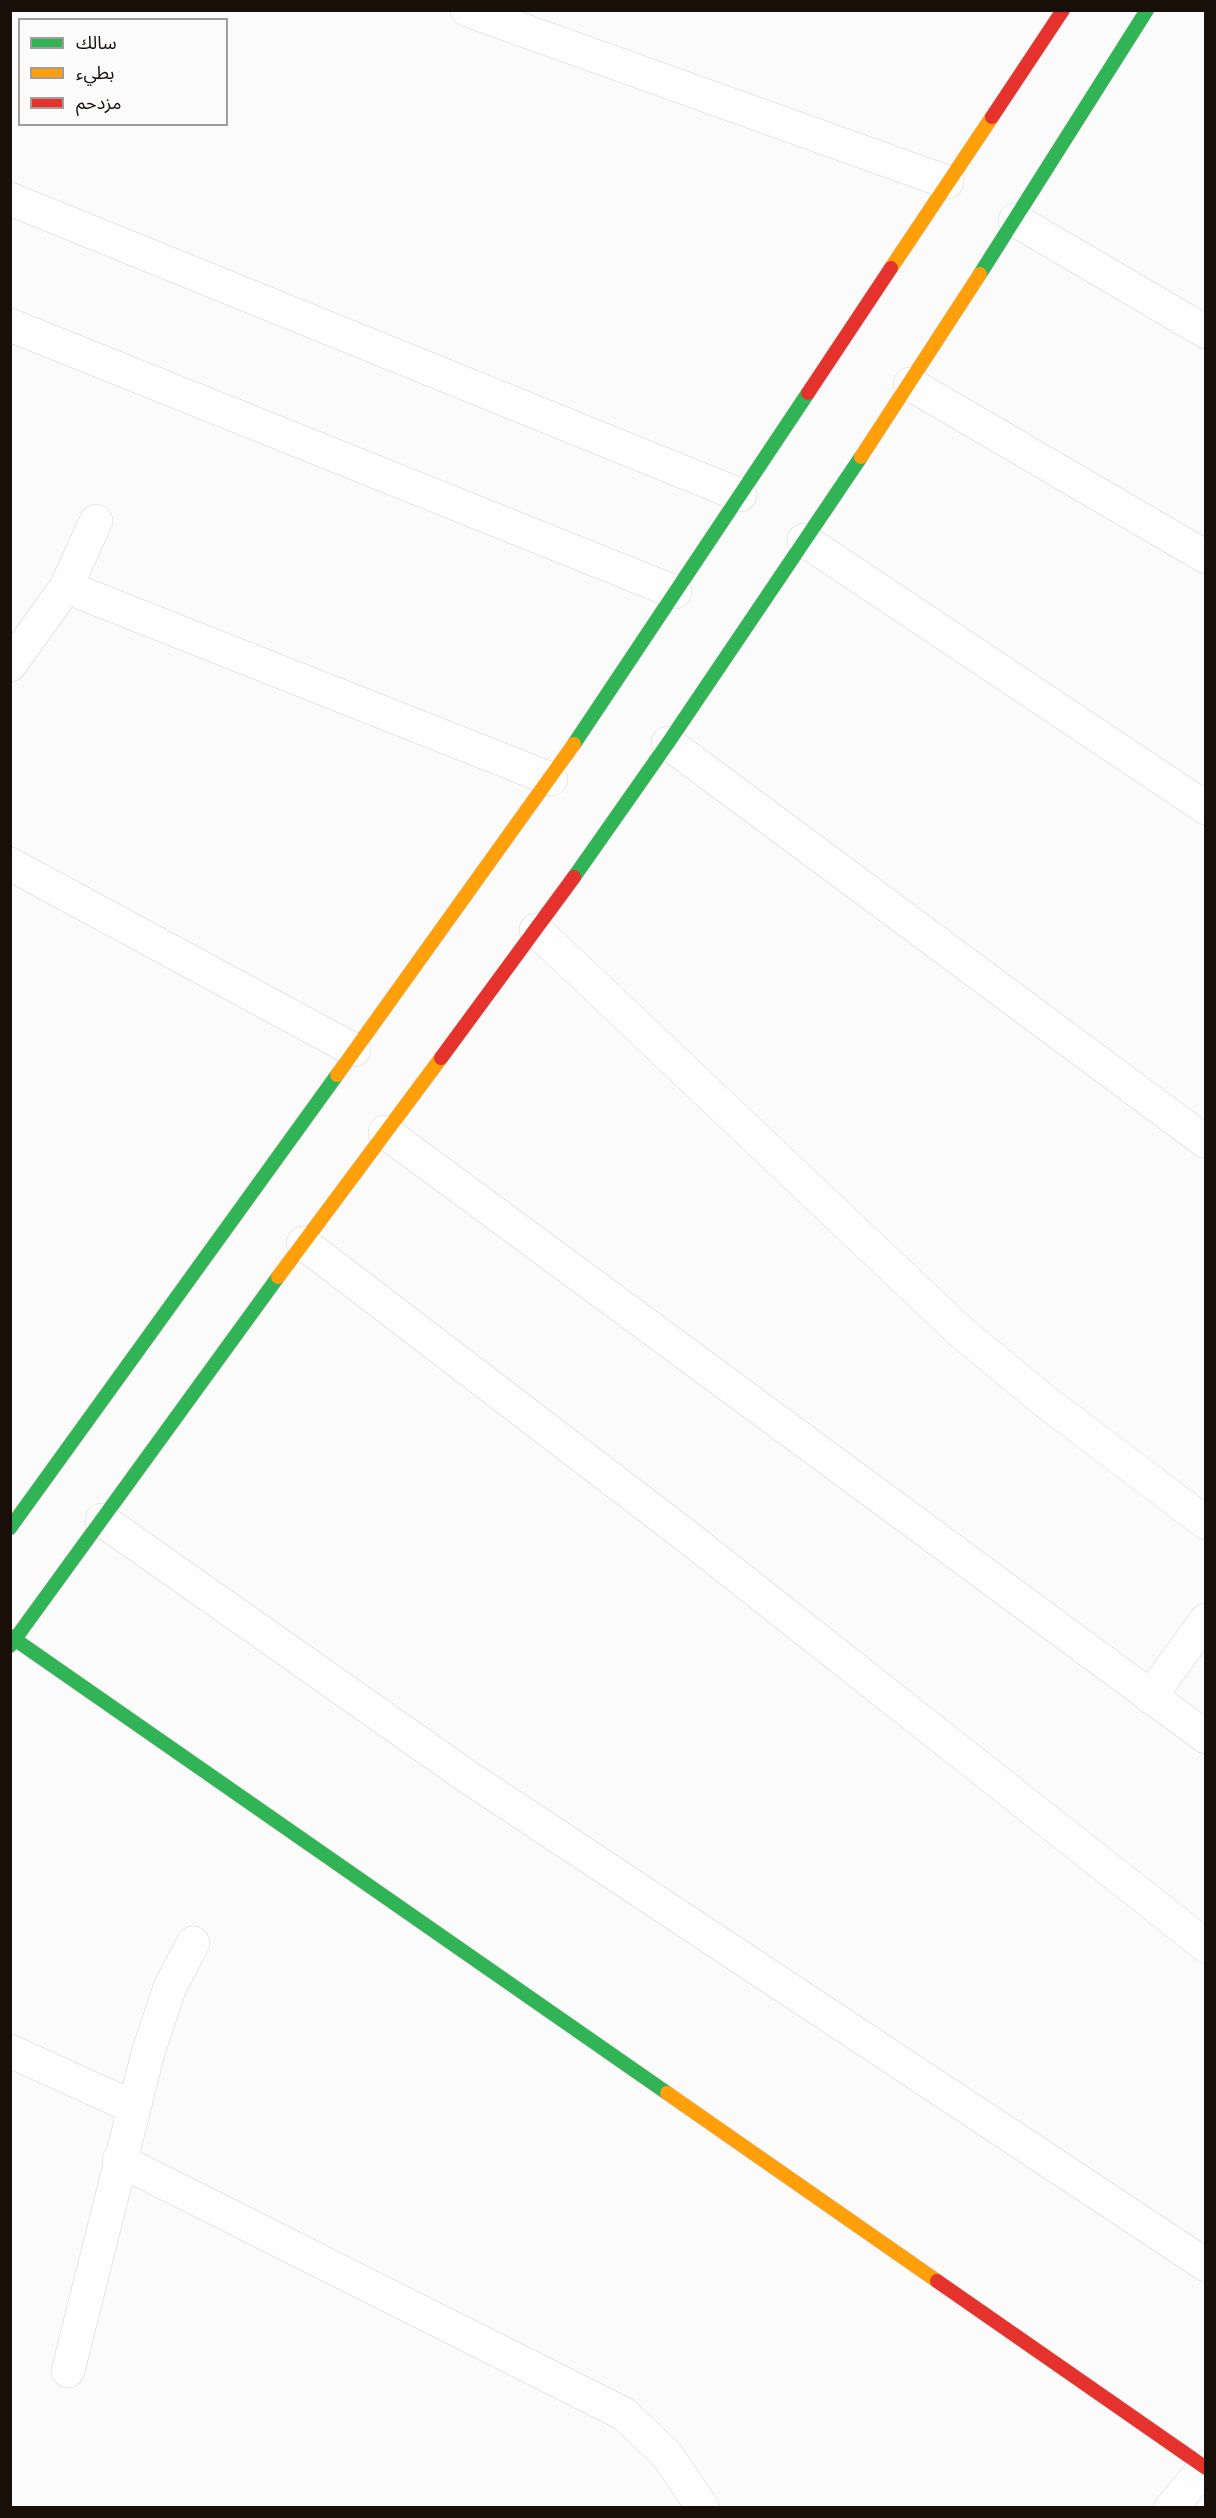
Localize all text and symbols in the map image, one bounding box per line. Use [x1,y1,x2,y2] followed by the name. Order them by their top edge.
[18,18,228,126] legend
[76,32,117,53] text: سالك
[76,62,114,83] text: بطيء
[76,92,121,113] text: مزدحم

